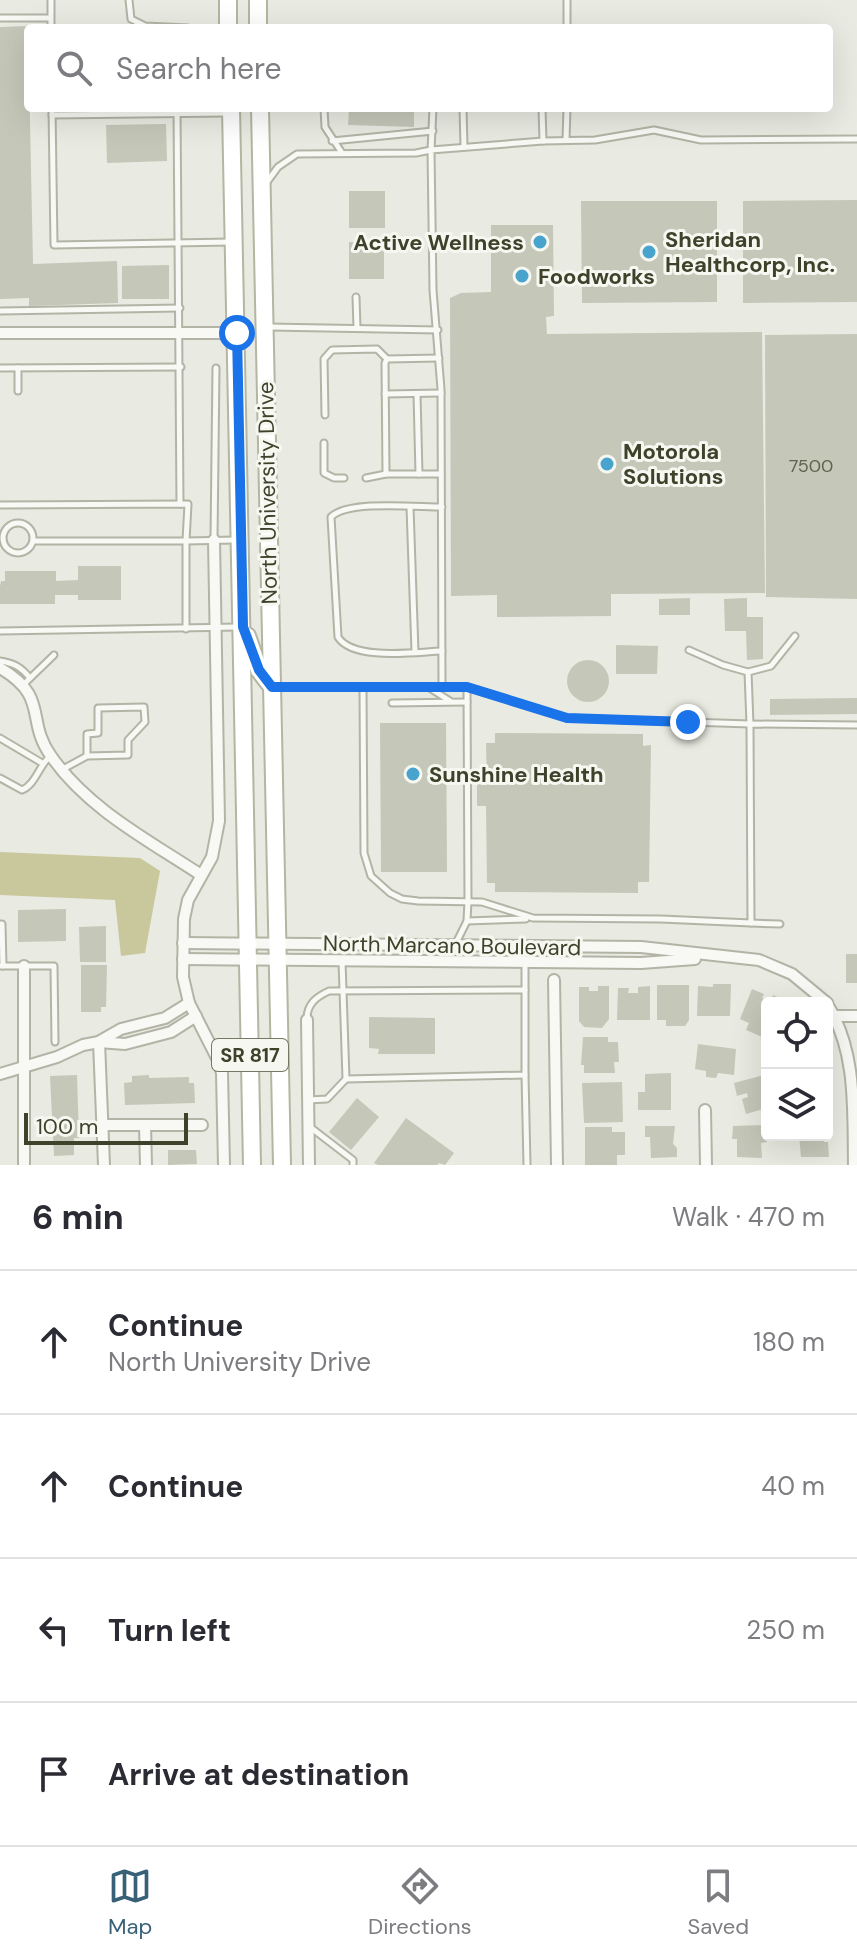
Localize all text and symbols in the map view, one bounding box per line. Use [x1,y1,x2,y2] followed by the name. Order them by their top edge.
[24,24,833,112] search box
[52,46,96,90] icon: search
[116,49,282,88] text: Search here
[665,225,835,279] place label: Sheridan Healthcorp, Inc.
[353,228,524,257] place label: Active Wellness
[531,233,549,251] marker: Active Wellness
[640,243,658,261] marker: Sheridan Healthcorp, Inc.
[538,262,655,291] place label: Foodworks
[513,267,531,285] marker: Foodworks
[219,315,255,351] route start
[251,381,284,605] street label: North University Drive
[623,437,723,491] place label: Motorola Solutions
[789,454,833,478] house number: 7500
[598,455,616,473] marker: Motorola Solutions
[670,704,706,740] route end
[429,760,604,789] place label: Sunshine Health
[404,765,422,783] marker: Sunshine Health
[323,929,581,962] street label: North Marcano Boulevard
[761,997,833,1141] map controls
[761,997,833,1069] button: locate
[212,1039,288,1071] road number: SR 817
[761,1069,833,1141] button: layers
[24,1109,188,1145] scale bar
[36,1112,98,1141] text: 100 m
[32,1195,124,1240] text: 6 min
[672,1200,825,1234] text: Walk · 470 m
[108,1306,243,1345] text: Continue
[32,1320,76,1364] icon: ahead
[753,1325,825,1359] text: 180 m
[108,1345,371,1379] text: North University Drive
[32,1464,76,1508] icon: ahead
[108,1467,243,1506] text: Continue
[761,1469,825,1503] text: 40 m
[32,1608,76,1652] icon: left
[108,1611,231,1650] text: Turn left
[746,1613,825,1647] text: 250 m
[32,1752,76,1796] icon: arrive
[108,1755,409,1794] text: Arrive at destination
[108,1864,152,1941] tab: Map
[368,1864,472,1941] tab: Directions
[687,1864,749,1941] tab: Saved

